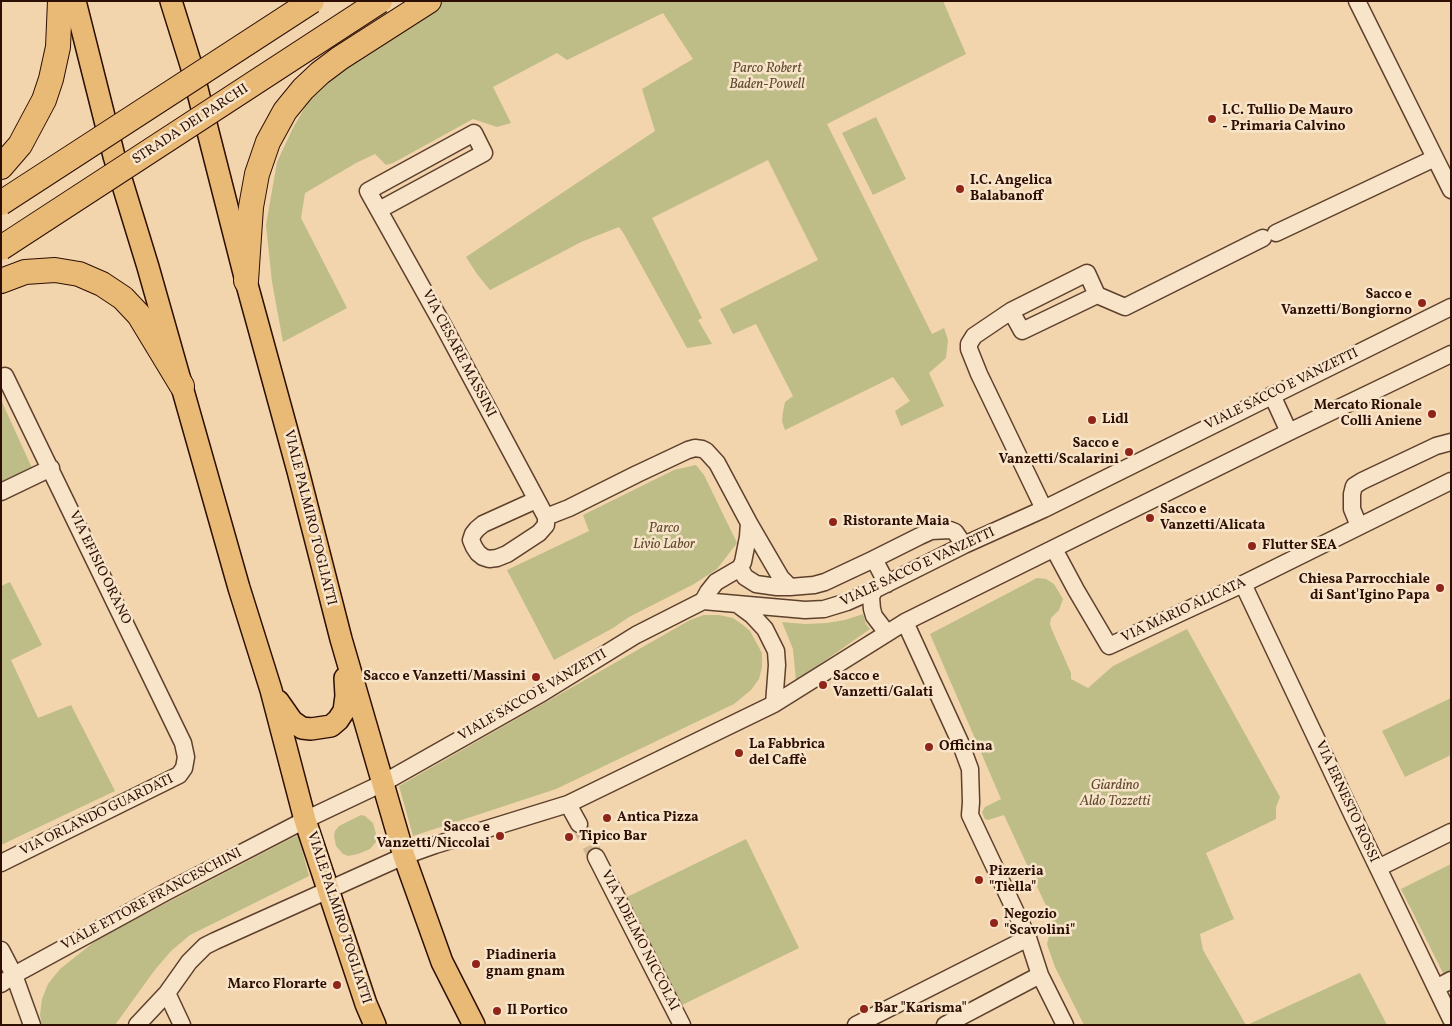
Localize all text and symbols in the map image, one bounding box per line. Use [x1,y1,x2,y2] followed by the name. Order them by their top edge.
[729,61,805,94] park label: Parco Robert Baden-Powell
[130,81,252,169] street label: STRADA DEI PARCHI
[1222,103,1353,136] place label: I.C. Tullio De Mauro - Primaria Calvino
[1206,113,1218,125] marker: I.C. Tullio De Mauro - Primaria Calvino
[970,173,1052,206] place label: I.C. Angelica Balabanoff
[954,183,966,195] marker: I.C. Angelica Balabanoff
[417,287,499,421] street label: VIA CESARE MASSINI
[1281,287,1412,320] place label: Sacco e Vanzetti/Bongiorno
[1416,297,1428,309] marker: Sacco e Vanzetti/Bongiorno
[1203,345,1361,435] street label: VIALE SACCO E VANZETTI
[1314,398,1422,431] place label: Mercato Rionale Colli Aniene
[1426,408,1438,420] marker: Mercato Rionale Colli Aniene
[1102,412,1128,428] place label: Lidl
[1086,414,1098,426] marker: Lidl
[279,428,339,608] street label: VIALE PALMIRO TOGLIATTI
[998,436,1119,468] place label: Sacco e Vanzetti/Scalarini
[1123,446,1135,458] marker: Sacco e Vanzetti/Scalarini
[1160,502,1265,534] place label: Sacco e Vanzetti/Alicata
[64,508,134,628] street label: VIA EFISIO ORANO
[1144,512,1156,524] marker: Sacco e Vanzetti/Alicata
[843,514,950,530] place label: Ristorante Maia
[827,516,839,528] marker: Ristorante Maia
[633,521,695,554] park label: Parco Livio Labor
[838,525,998,611] street label: VIALE SACCO E VANZETTI
[1262,538,1337,554] place label: Flutter SEA
[1246,540,1258,552] marker: Flutter SEA
[1299,572,1430,604] place label: Chiesa Parrocchiale di Sant'Igino Papa
[1119,575,1249,647] street label: VIA MARIO ALICATA
[1434,582,1446,594] marker: Chiesa Parrocchiale di Sant'Igino Papa
[456,647,610,745] street label: VIALE SACCO E VANZETTI
[363,669,526,685] place label: Sacco e Vanzetti/Massini
[833,669,933,702] place label: Sacco e Vanzetti/Galati
[530,671,542,683] marker: Sacco e Vanzetti/Massini
[817,679,829,691] marker: Sacco e Vanzetti/Galati
[749,737,825,770] place label: La Fabbrica del Caffè
[1310,738,1382,866] street label: VIA ERNESTO ROSSI
[939,739,993,755] place label: Officina
[923,741,935,753] marker: Officina
[733,747,745,759] marker: La Fabbrica del Caffè
[18,772,176,860] street label: VIA ORLANDO GUARDATI
[1080,778,1150,810] park label: Giardino Aldo Tozzetti
[617,810,699,826] place label: Antica Pizza
[601,812,613,824] marker: Antica Pizza
[376,820,490,852] place label: Sacco e Vanzetti/Niccolai
[579,829,647,845] place label: Tipico Bar
[302,830,374,1006] street label: VIALE PALMIRO TOGLIATTI
[494,830,506,842] marker: Sacco e Vanzetti/Niccolai
[563,831,575,843] marker: Tipico Bar
[59,845,245,955] street label: VIALE ETTORE FRANCESCHINI
[989,864,1044,896] place label: Pizzeria "Tiella"
[596,868,682,1014] street label: VIA ADELMO NICCOLAI
[973,874,985,886] marker: Pizzeria "Tiella"
[1004,907,1075,940] place label: Negozio "Scavolini"
[988,917,1000,929] marker: Negozio "Scavolini"
[486,948,565,980] place label: Piadineria gnam gnam
[470,958,482,970] marker: Piadineria gnam gnam
[228,977,327,993] place label: Marco Florarte
[331,979,343,991] marker: Marco Florarte
[874,1001,967,1017] place label: Bar "Karisma"
[507,1003,568,1019] place label: Il Portico
[858,1003,870,1015] marker: Bar "Karisma"
[491,1005,503,1017] marker: Il Portico

